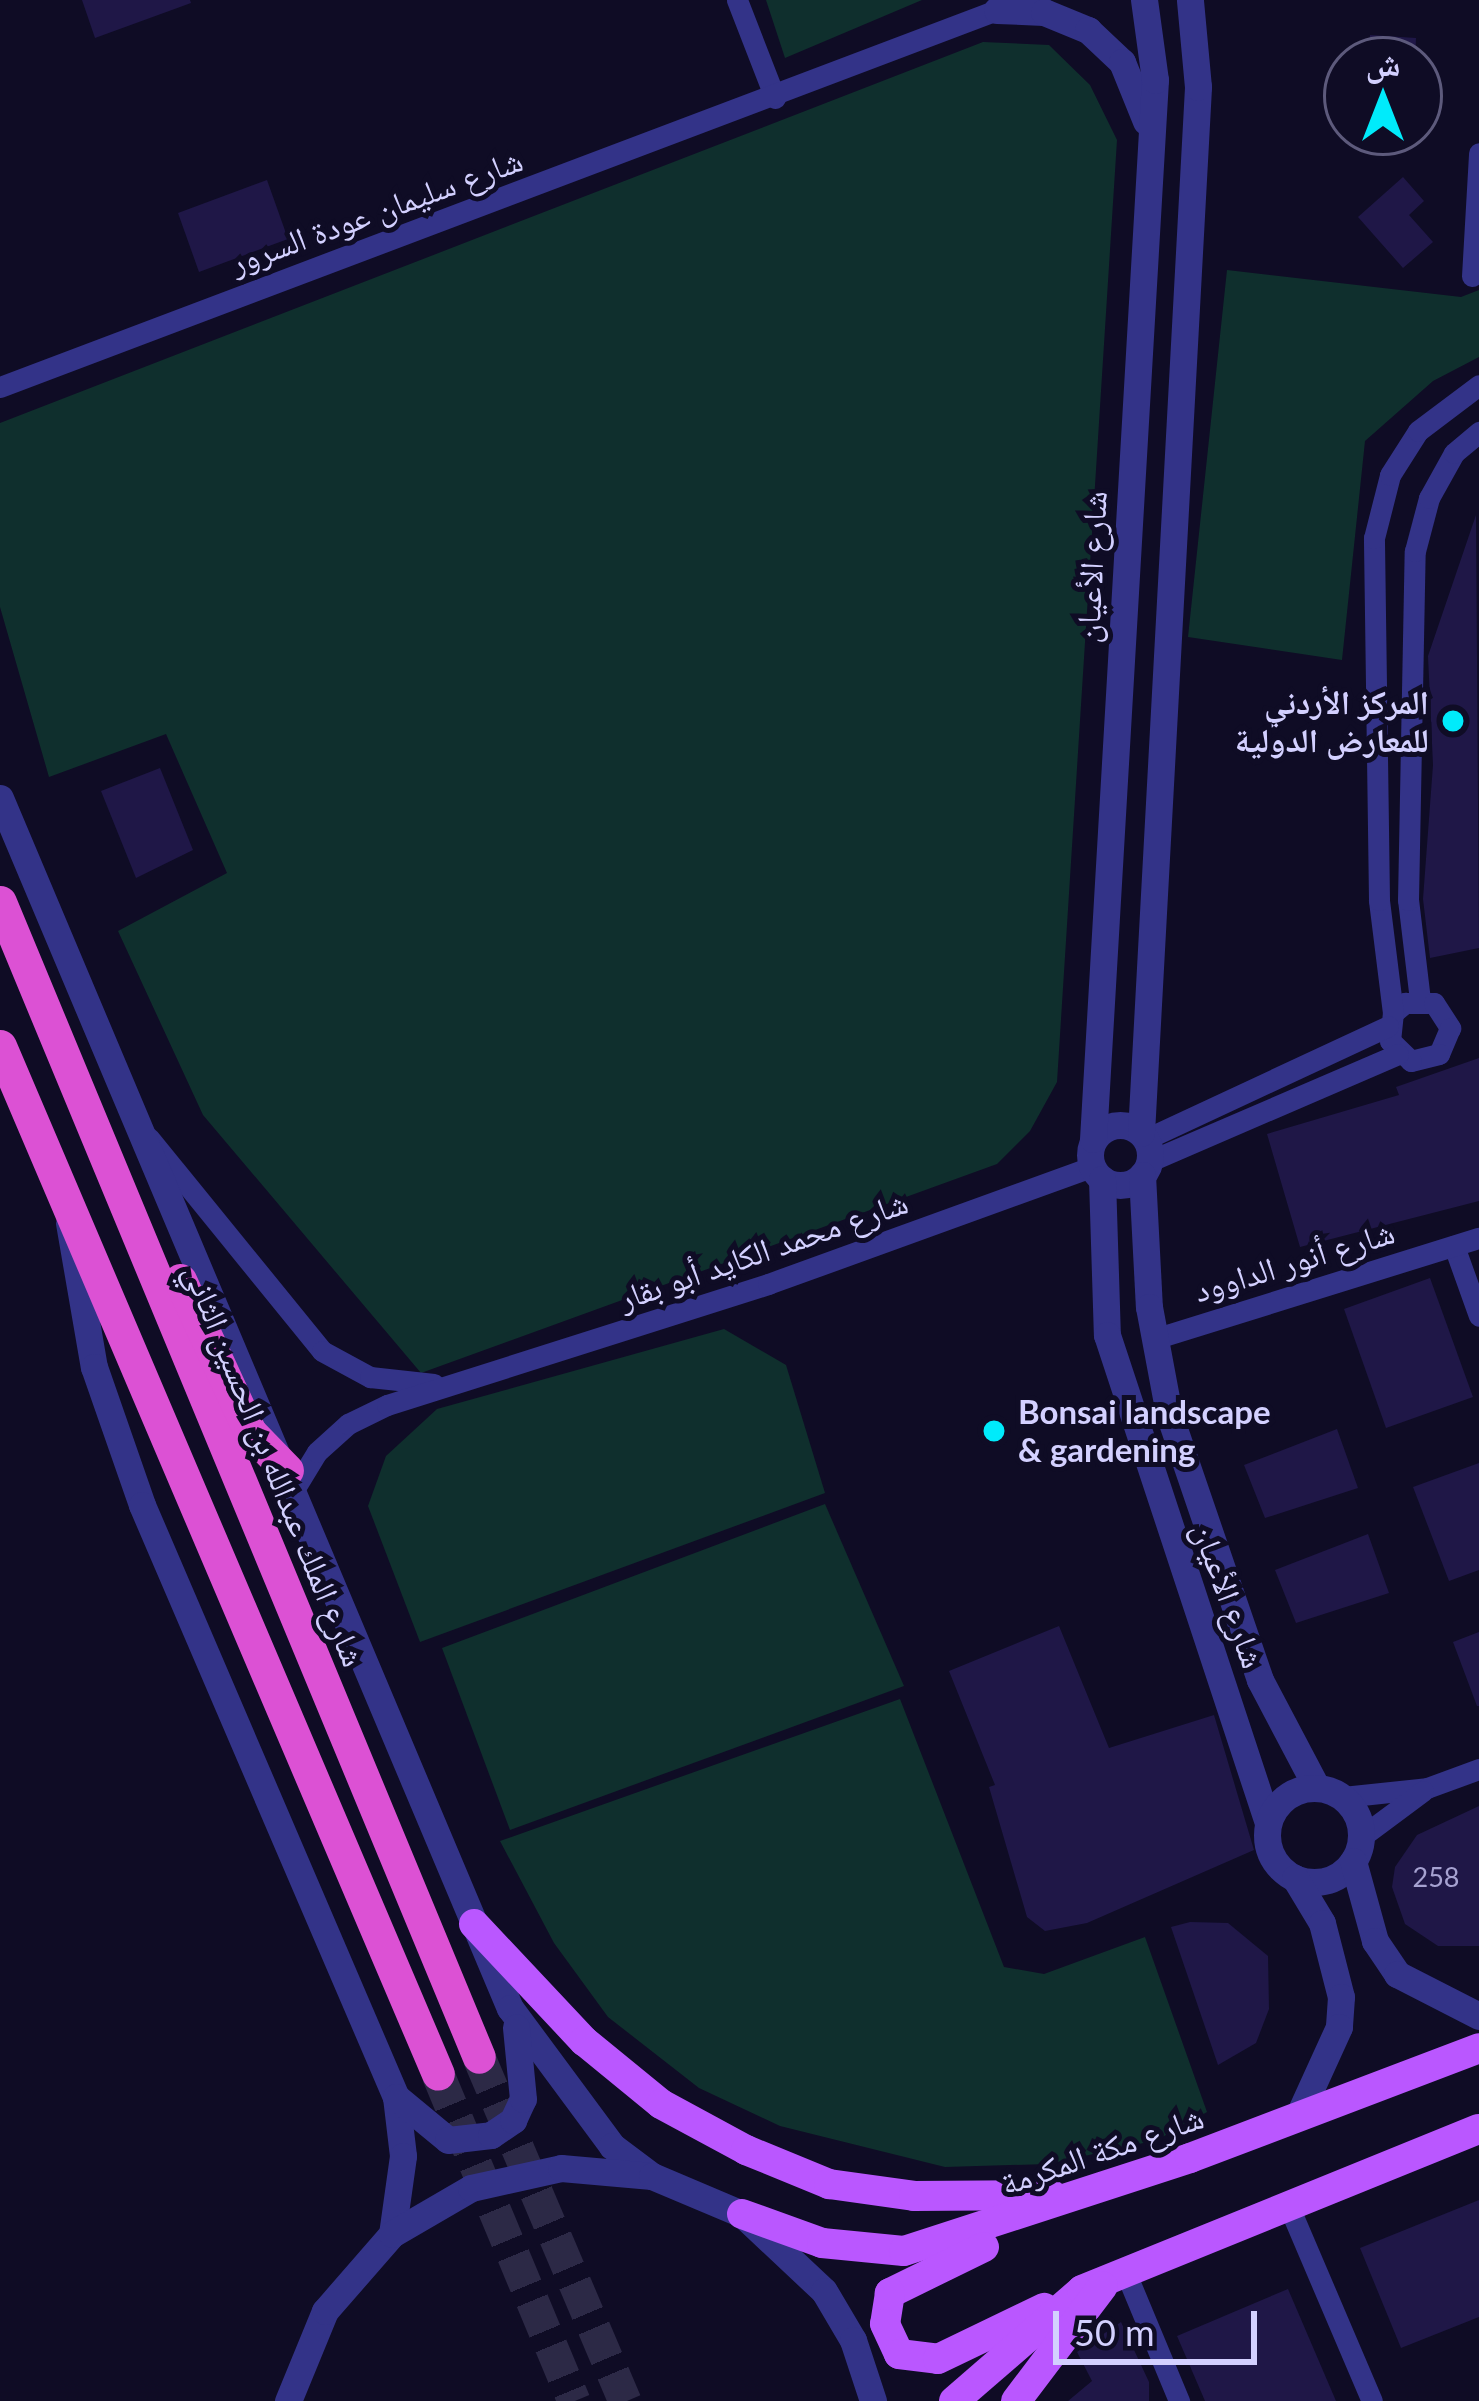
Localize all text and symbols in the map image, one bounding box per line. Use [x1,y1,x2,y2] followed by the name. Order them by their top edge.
[1323,36,1443,156] north arrow
[1365,43,1401,83] text: ش
[224,140,528,282] street label: شارع سليمان عودة السرور
[1067,490,1115,644] street label: شارع الأعيان
[1235,682,1429,760] place label: المركز الأردني للمعارض الدولية
[1440,708,1466,734] marker: المركز الأردني للمعارض الدولية
[613,1182,913,1318] street label: شارع محمد الكايد أبو بقار
[1189,1212,1399,1310] street label: شارع أنور الداوود
[176,1258,374,1672] street label: شارع الملك عبدالله بن الحسين الثاني
[1018,1392,1271,1470] place label: Bonsai landscape & gardening
[981,1418,1007,1444] marker: Bonsai landscape & gardening
[1184,1517,1274,1673] street label: شارع الأعيان
[1413,1861,1459,1893] house number: 258
[995,2097,1209,2203] street label: شارع مكة المكرمة
[1059,2287,1263,2361] scale bar
[1074,2310,1155,2354] text: 50 m

